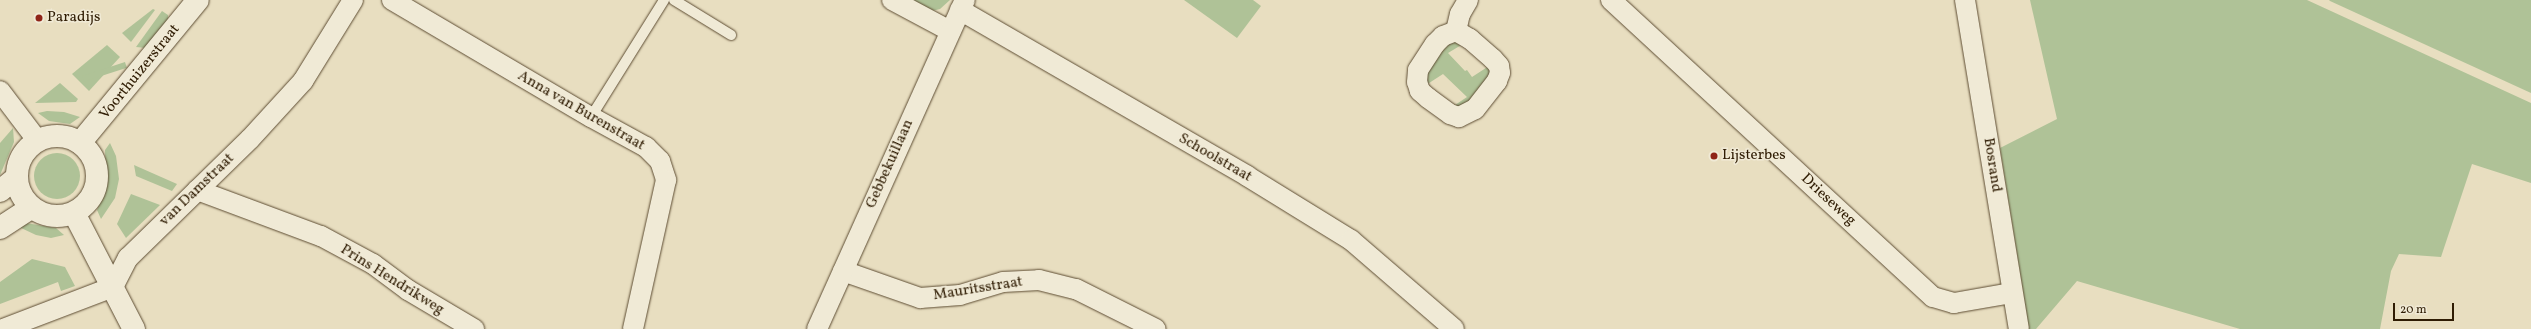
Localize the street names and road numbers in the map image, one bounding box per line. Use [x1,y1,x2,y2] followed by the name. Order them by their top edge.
[96,21,184,123] street label: Voorthuizerstraat
[514,67,648,155] street label: Anna van Burenstraat
[862,117,918,211] street label: Gebbekuillaan
[1175,130,1255,186] street label: Schoolstraat
[1979,136,2005,194] street label: Bosrand
[156,150,238,230] street label: van Damstraat
[1797,170,1859,230] street label: Drieseweg
[337,241,447,319] street label: Prins Hendrikweg
[932,273,1024,305] street label: Mauritsstraat

